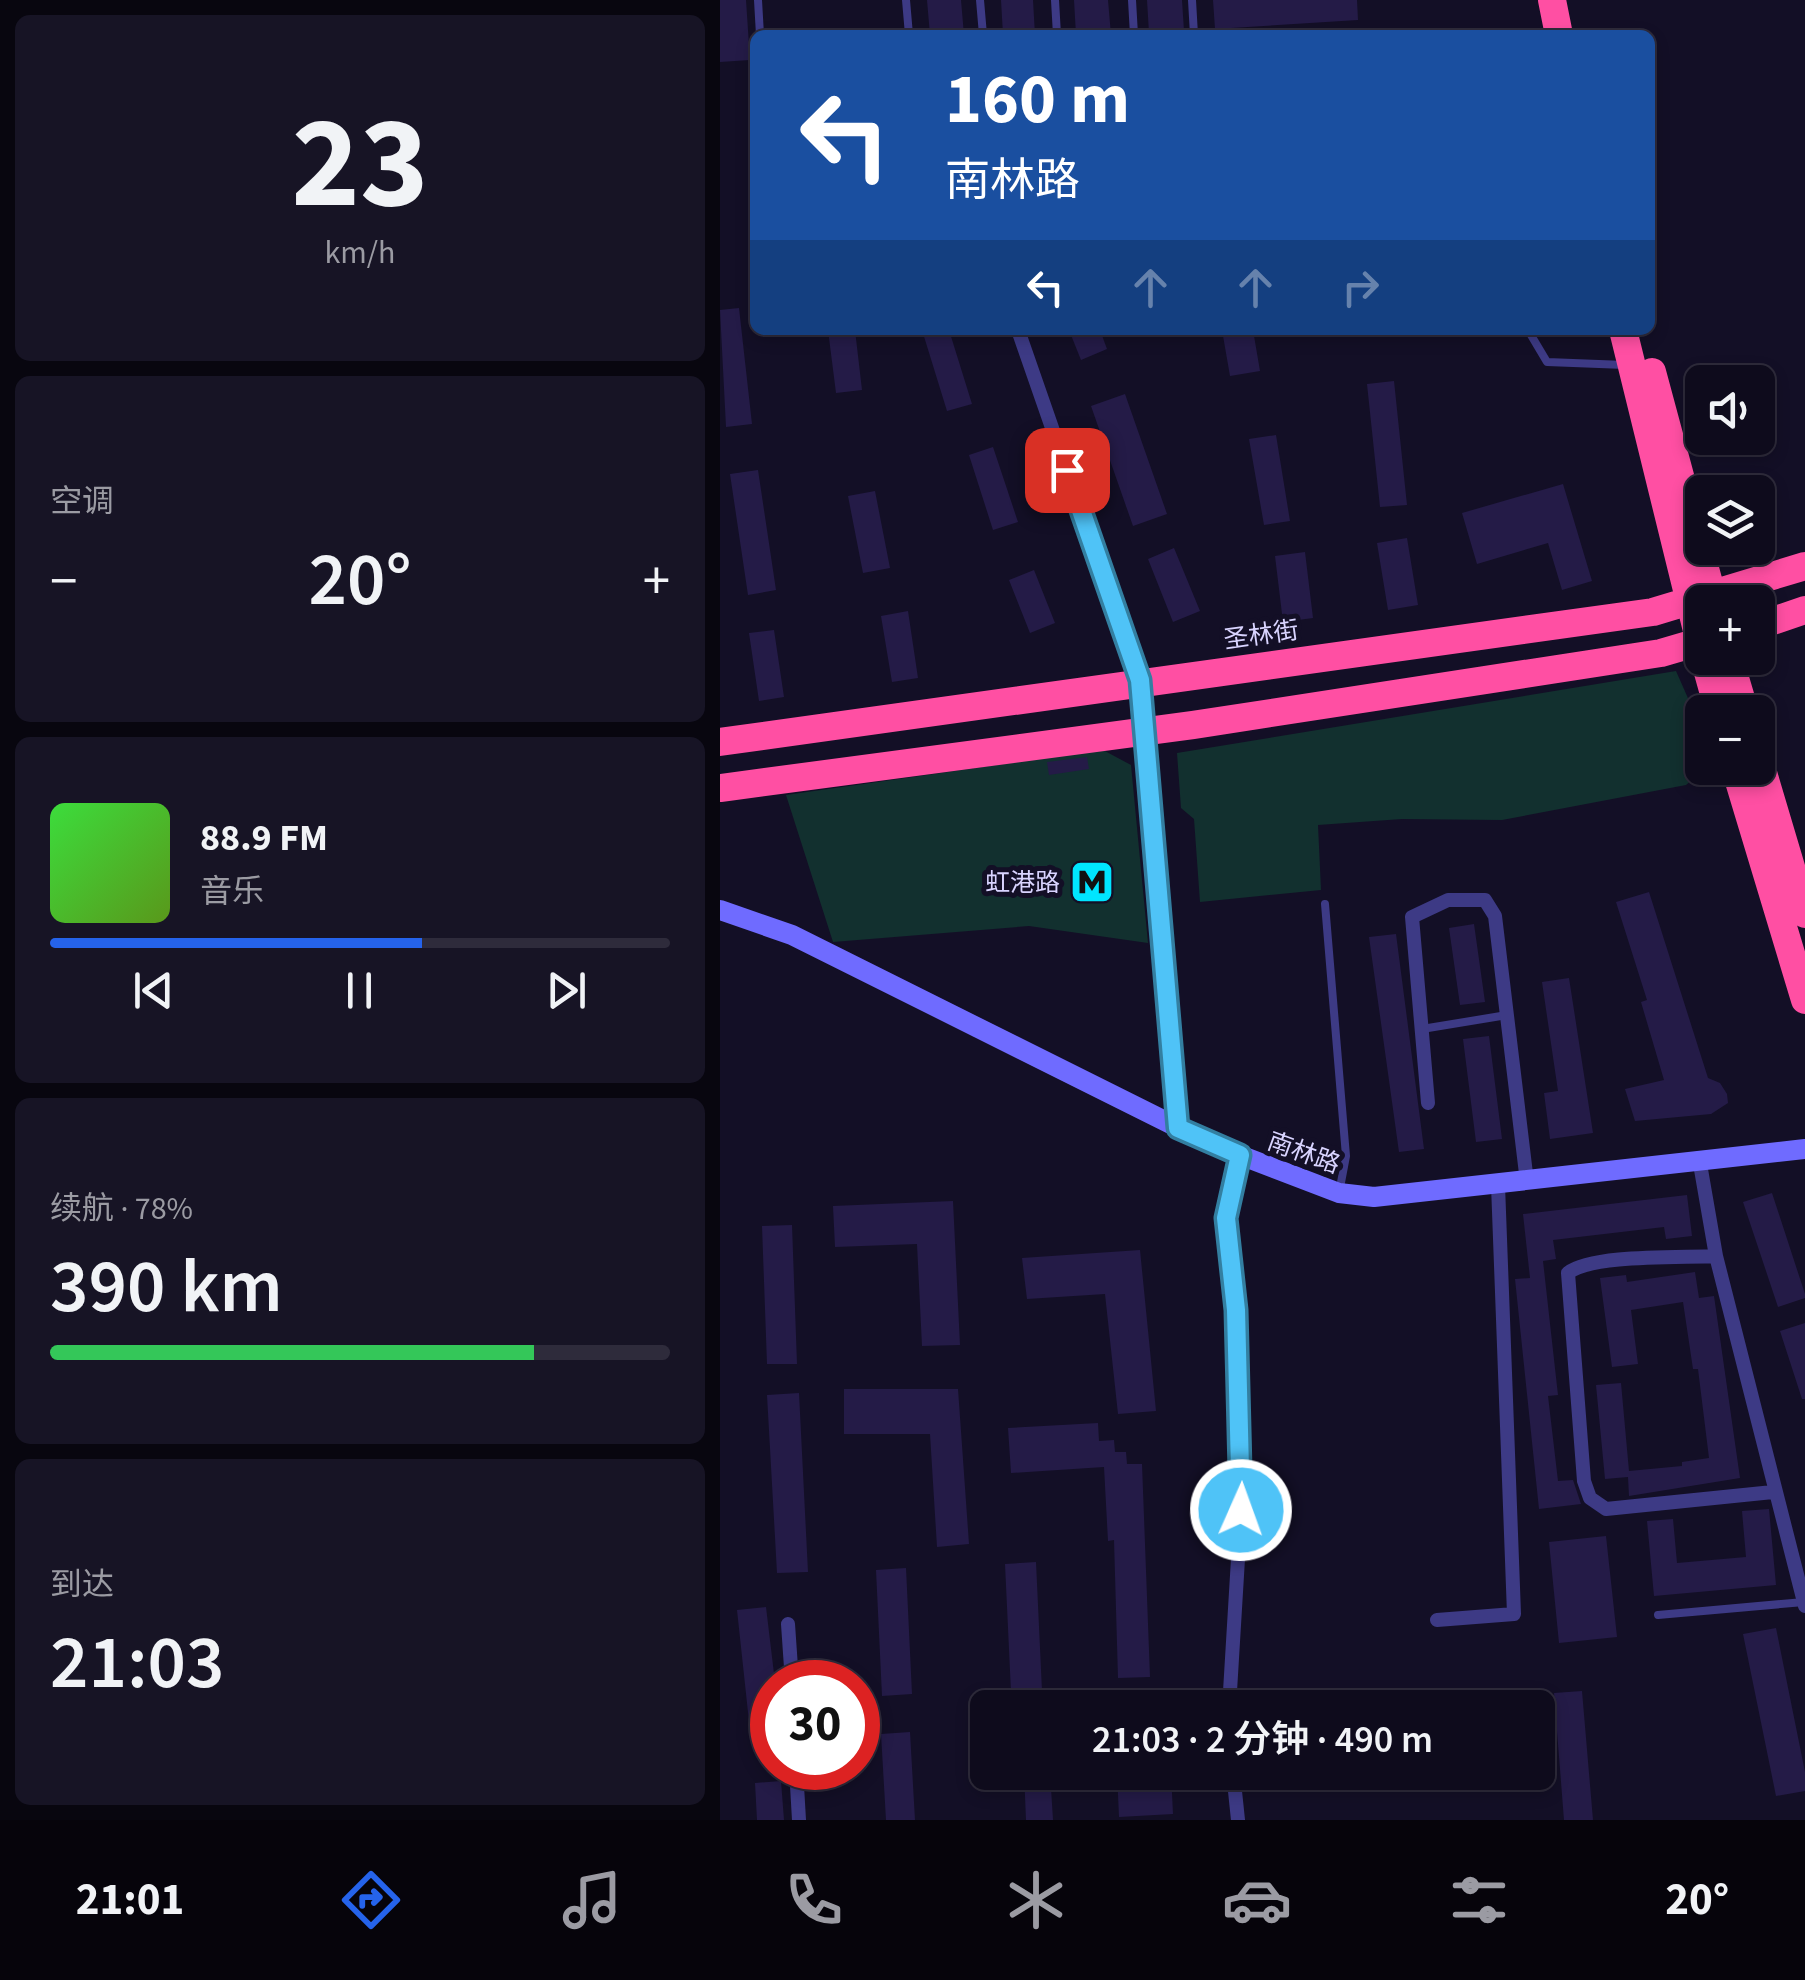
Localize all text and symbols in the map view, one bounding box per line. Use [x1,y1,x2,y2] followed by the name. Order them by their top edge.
[945,50,1130,150] text: 160 m
[780,70,910,200] icon: left
[291,72,429,257] text: 23
[945,149,1080,213] text: 南林路
[325,230,395,276] text: km/h
[1018,260,1073,315] icon: left
[1123,260,1178,315] icon: ahead
[1228,260,1283,315] icon: ahead
[1333,260,1388,315] icon: right
[1685,365,1775,785] map controls
[1685,365,1775,455] button: sound
[1025,428,1110,513] pin
[1040,443,1095,498] icon: arrive
[1685,475,1775,565] button: layers
[50,479,114,525] text: 空调
[308,527,412,634] text: 20°
[50,543,77,621] text: −
[643,543,670,621] text: +
[1685,585,1775,675] button: +
[1221,612,1301,658] street label: 圣林街
[1685,695,1775,785] button: −
[200,811,328,865] text: 88.9 FM
[1069,859,1115,905] metro station icon: 虹港路
[985,865,1060,901] place label: 虹港路
[200,869,264,915] text: 音乐
[126,963,181,1018] icon: previous
[332,963,387,1018] icon: pause
[539,963,594,1018] icon: next
[1262,1123,1345,1183] street label: 南林路
[50,1186,193,1232] text: 续航 · 78%
[50,1234,283,1341] text: 390 km
[1189,1458,1293,1562] position arrow
[50,1562,114,1608] text: 到达
[50,1610,225,1717] text: 21:03
[750,1660,880,1790] speed limit sign: 30
[1092,1713,1433,1767] text: 21:03 · 2 分钟 · 490 m
[336,1865,406,1935] icon: directions
[557,1865,627,1935] icon: music
[779,1865,849,1935] icon: phone
[1001,1865,1071,1935] icon: climate
[1222,1865,1292,1935] icon: car
[1444,1865,1514,1935] icon: filters
[76,1868,184,1932] text: 21:01
[1665,1868,1729,1932] text: 20°

